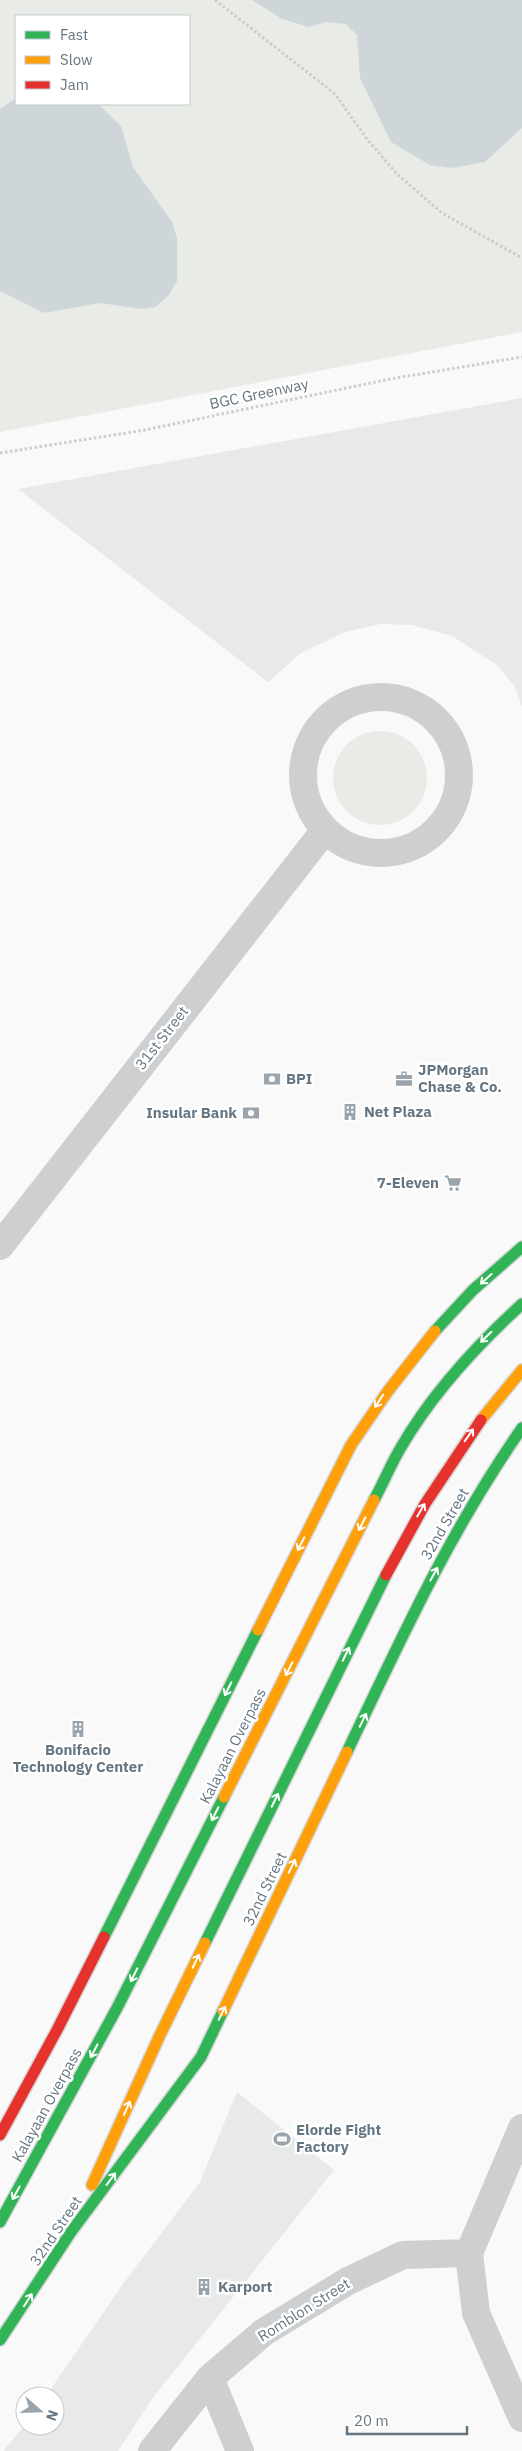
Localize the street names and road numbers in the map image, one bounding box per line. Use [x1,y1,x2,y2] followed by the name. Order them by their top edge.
[208,374,311,413] street label: BGC Greenway
[131,1002,192,1073] street label: 31st Street
[416,1484,473,1563] street label: 32nd Street
[195,1685,270,1807] street label: Kalayaan Overpass
[238,1849,291,1929] street label: 32nd Street
[7,2044,86,2165] street label: Kalayaan Overpass
[25,2192,86,2269] street label: 32nd Street
[254,2274,353,2346] street label: Romblon Street

